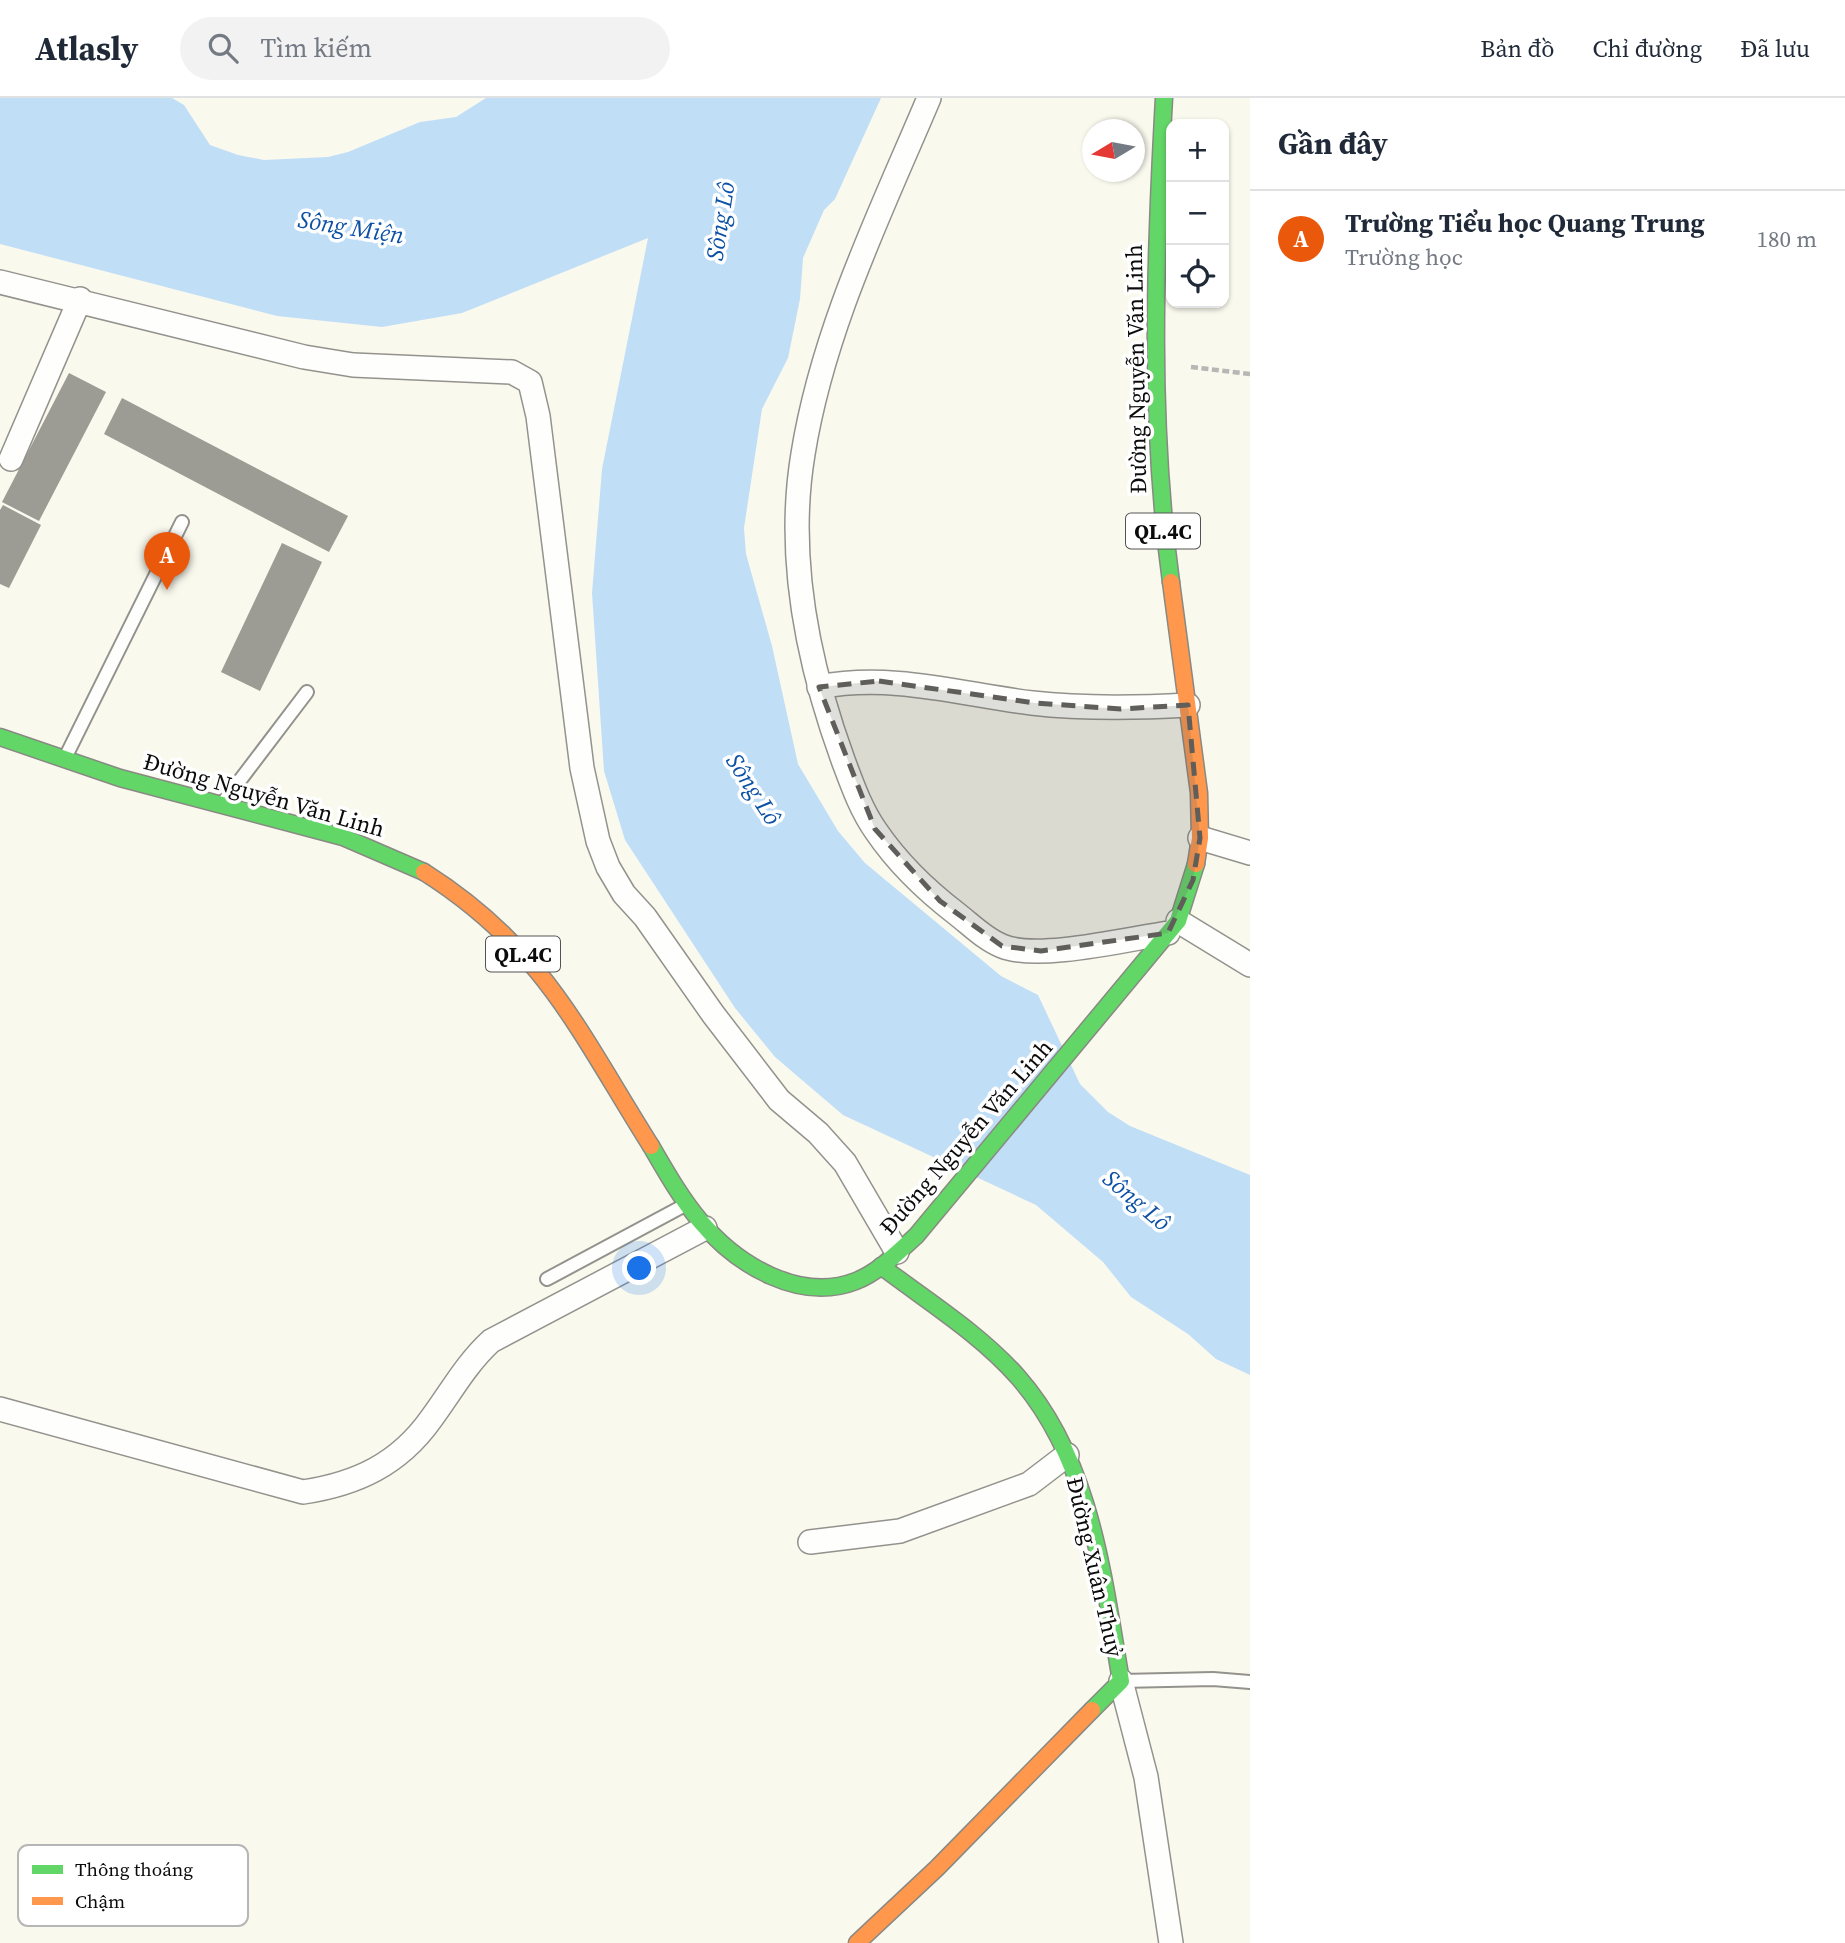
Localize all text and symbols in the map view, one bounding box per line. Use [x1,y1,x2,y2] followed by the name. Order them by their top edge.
[180,17,670,80] search box
[35,26,138,71] text: Atlasly
[204,29,242,67] icon: search
[260,30,372,66] text: Tìm kiếm
[1480,32,1554,65] text: Bản đồ
[1592,32,1702,65] text: Chỉ đường
[1740,32,1810,65] text: Đã lưu
[1082,119,1145,182] north arrow
[1166,119,1229,308] map controls
[1166,119,1229,182] button: +
[1278,123,1388,164] text: Gần đây
[697,179,743,263] water label: Sông Lô
[1166,182,1229,245] button: −
[296,202,407,252] water label: Sông Miện
[1345,205,1705,241] text: Trường Tiểu học Quang Trung
[1293,223,1309,255] text: A
[1756,223,1817,255] text: 180 m
[1345,241,1463,273] text: Trường học
[1118,244,1154,494] street label: Đường Nguyễn Văn Linh
[1166,245,1229,308] button: locate
[1126,514,1200,548] road number: QL.4C
[144,532,190,590] pin: A
[140,745,388,845] street label: Đường Nguyễn Văn Linh
[719,747,790,831] water label: Sông Lô
[486,936,560,972] road number: QL.4C
[872,1032,1060,1242] street label: Đường Nguyễn Văn Linh
[1096,1162,1178,1238] water label: Sông Lô
[622,1251,656,1285] your location
[1059,1474,1131,1660] street label: Đường Xuân Thuỷ
[18,1845,248,1926] legend
[75,1856,193,1882] text: Thông thoáng
[75,1888,125,1914] text: Chậm

